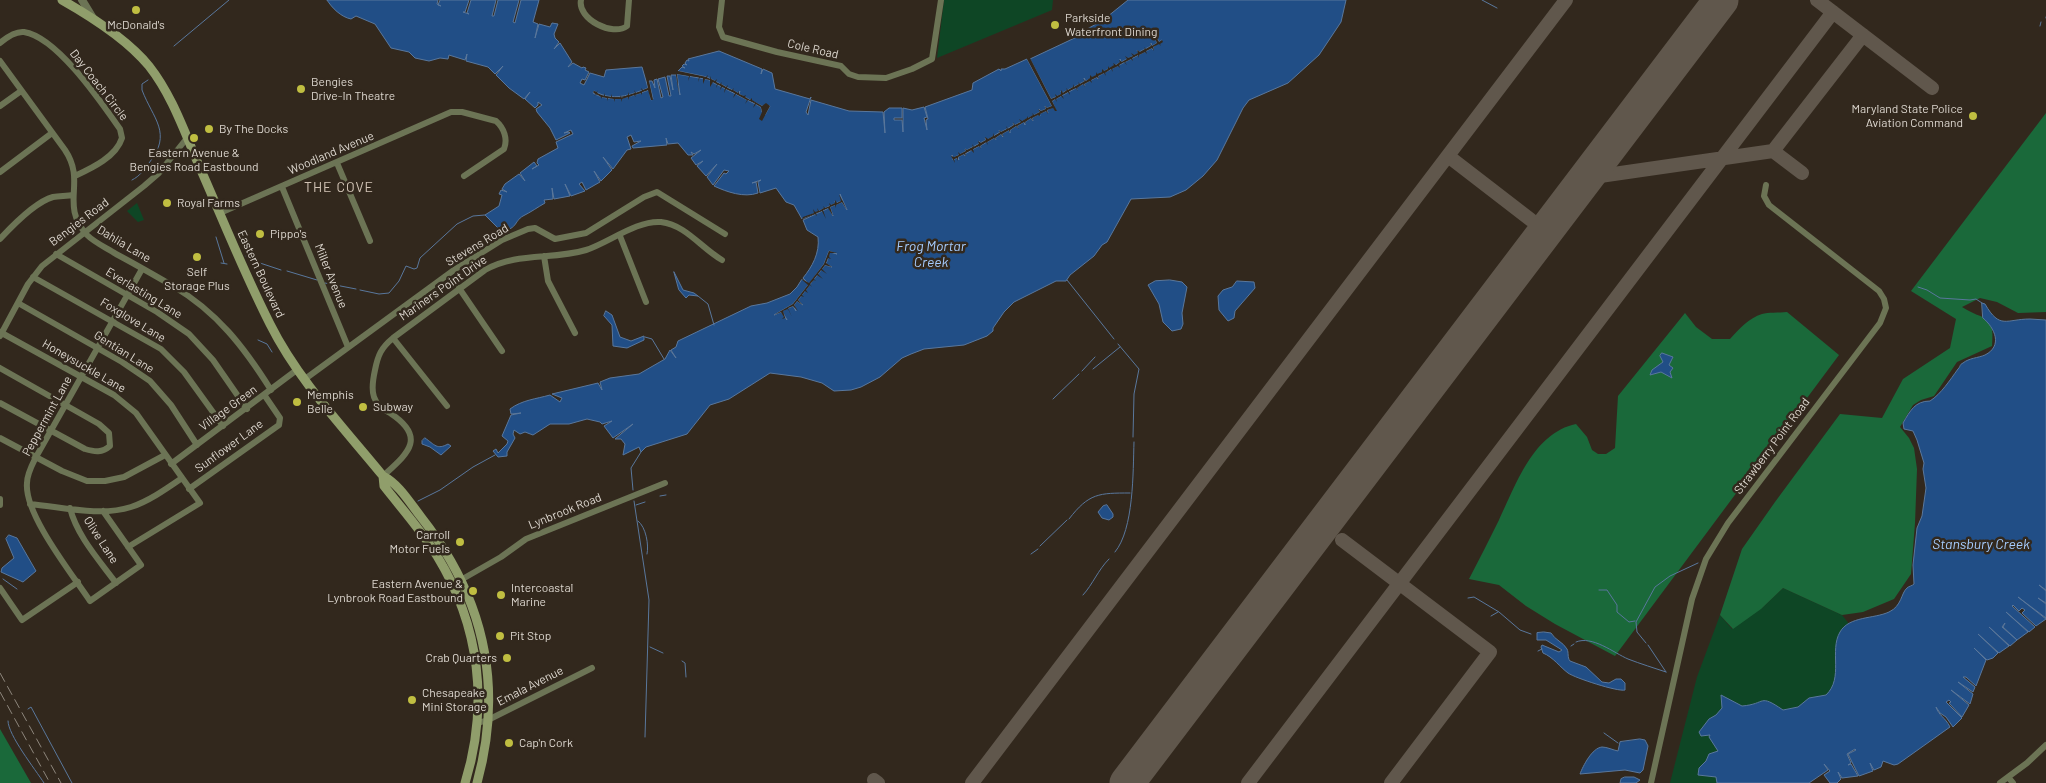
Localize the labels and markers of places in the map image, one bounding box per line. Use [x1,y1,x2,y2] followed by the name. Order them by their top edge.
[130,4,142,16] marker: McDonald's
[1065,11,1157,39] place label: Parkside Waterfront Dining
[107,18,165,32] place label: McDonald's
[1049,19,1061,31] marker: Parkside Waterfront Dining
[311,75,395,103] place label: Bengies Drive-In Theatre
[295,83,307,95] marker: Bengies Drive-In Theatre
[1852,102,1963,130] place label: Maryland State Police Aviation Command
[1967,110,1979,122] marker: Maryland State Police Aviation Command
[219,122,288,136] place label: By The Docks
[203,123,215,135] marker: By The Docks
[188,132,200,144] marker: Eastern Avenue & Bengies Road Eastbound
[129,146,259,174] place label: Eastern Avenue & Bengies Road Eastbound
[177,196,240,210] place label: Royal Farms
[161,197,173,209] marker: Royal Farms
[270,227,307,241] place label: Pippo's
[254,228,266,240] marker: Pippo's
[191,251,203,263] marker: Self Storage Plus
[164,265,230,293] place label: Self Storage Plus
[307,388,354,416] place label: Memphis Belle
[291,396,303,408] marker: Memphis Belle
[373,400,413,414] place label: Subway
[357,401,369,413] marker: Subway
[389,528,450,556] place label: Carroll Motor Fuels
[454,536,466,548] marker: Carroll Motor Fuels
[327,577,463,605] place label: Eastern Avenue & Lynbrook Road Eastbound
[511,581,573,609] place label: Intercoastal Marine
[467,585,479,597] marker: Eastern Avenue & Lynbrook Road Eastbound
[495,589,507,601] marker: Intercoastal Marine
[510,629,551,643] place label: Pit Stop
[494,630,506,642] marker: Pit Stop
[426,651,497,665] place label: Crab Quarters
[501,652,513,664] marker: Crab Quarters
[422,686,487,714] place label: Chesapeake Mini Storage
[406,694,418,706] marker: Chesapeake Mini Storage
[519,736,573,750] place label: Cap'n Cork
[503,737,515,749] marker: Cap'n Cork

